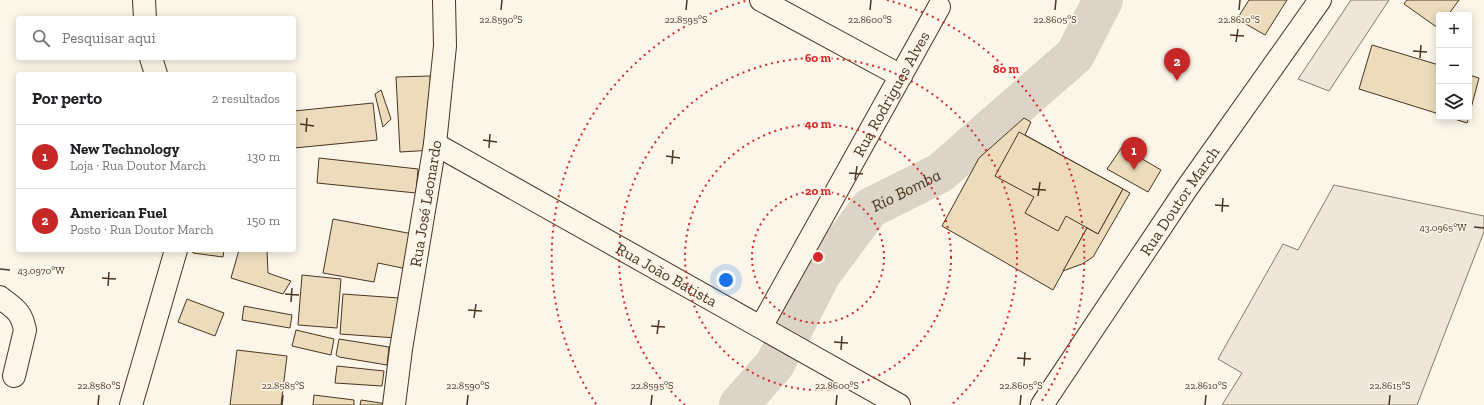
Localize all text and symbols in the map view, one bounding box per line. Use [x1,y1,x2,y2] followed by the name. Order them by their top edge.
[1436,12,1472,120] map controls
[1436,12,1472,48] button: +
[479,14,523,26] text: 22.8590°S
[665,14,707,26] text: 22.8595°S
[848,14,892,26] text: 22.8600°S
[1033,14,1077,26] text: 22.8605°S
[1218,14,1260,26] text: 22.8610°S
[16,16,296,60] search box
[30,27,52,49] icon: search
[849,28,934,160] street label: Rua Rodrigues Alves
[62,29,156,47] text: Pesquisar aqui
[1164,48,1190,81] pin: 2
[1436,48,1472,84] button: −
[805,51,832,65] text: 60 m
[993,62,1020,76] text: 80 m
[1436,84,1472,120] button: layers
[32,88,102,108] text: Por perto
[212,91,280,106] text: 2 resultados
[805,117,832,131] text: 40 m
[1121,137,1147,170] pin: 1
[406,139,446,268] street label: Rua José Leonardo
[70,140,179,158] text: New Technology
[1136,143,1223,259] street label: Rua Doutor March
[42,149,48,164] text: 1
[247,149,280,164] text: 130 m
[70,158,206,173] text: Loja · Rua Doutor March
[868,164,944,216] water label: Rio Bomba
[805,184,832,198] text: 20 m
[70,204,167,222] text: American Fuel
[42,213,48,228] text: 2
[247,213,280,228] text: 150 m
[70,222,214,237] text: Posto · Rua Doutor March
[1419,222,1467,234] text: 43.0965°W
[613,239,721,311] street label: Rua João Batista
[811,250,825,264] centre of rings
[17,265,65,277] text: 43.0970°W
[716,270,736,290] your location
[77,380,121,392] text: 22.8580°S
[262,380,304,392] text: 22.8585°S
[446,380,490,392] text: 22.8590°S
[631,380,673,392] text: 22.8595°S
[815,380,859,392] text: 22.8600°S
[999,380,1043,392] text: 22.8605°S
[1185,380,1227,392] text: 22.8610°S
[1369,380,1411,392] text: 22.8615°S

